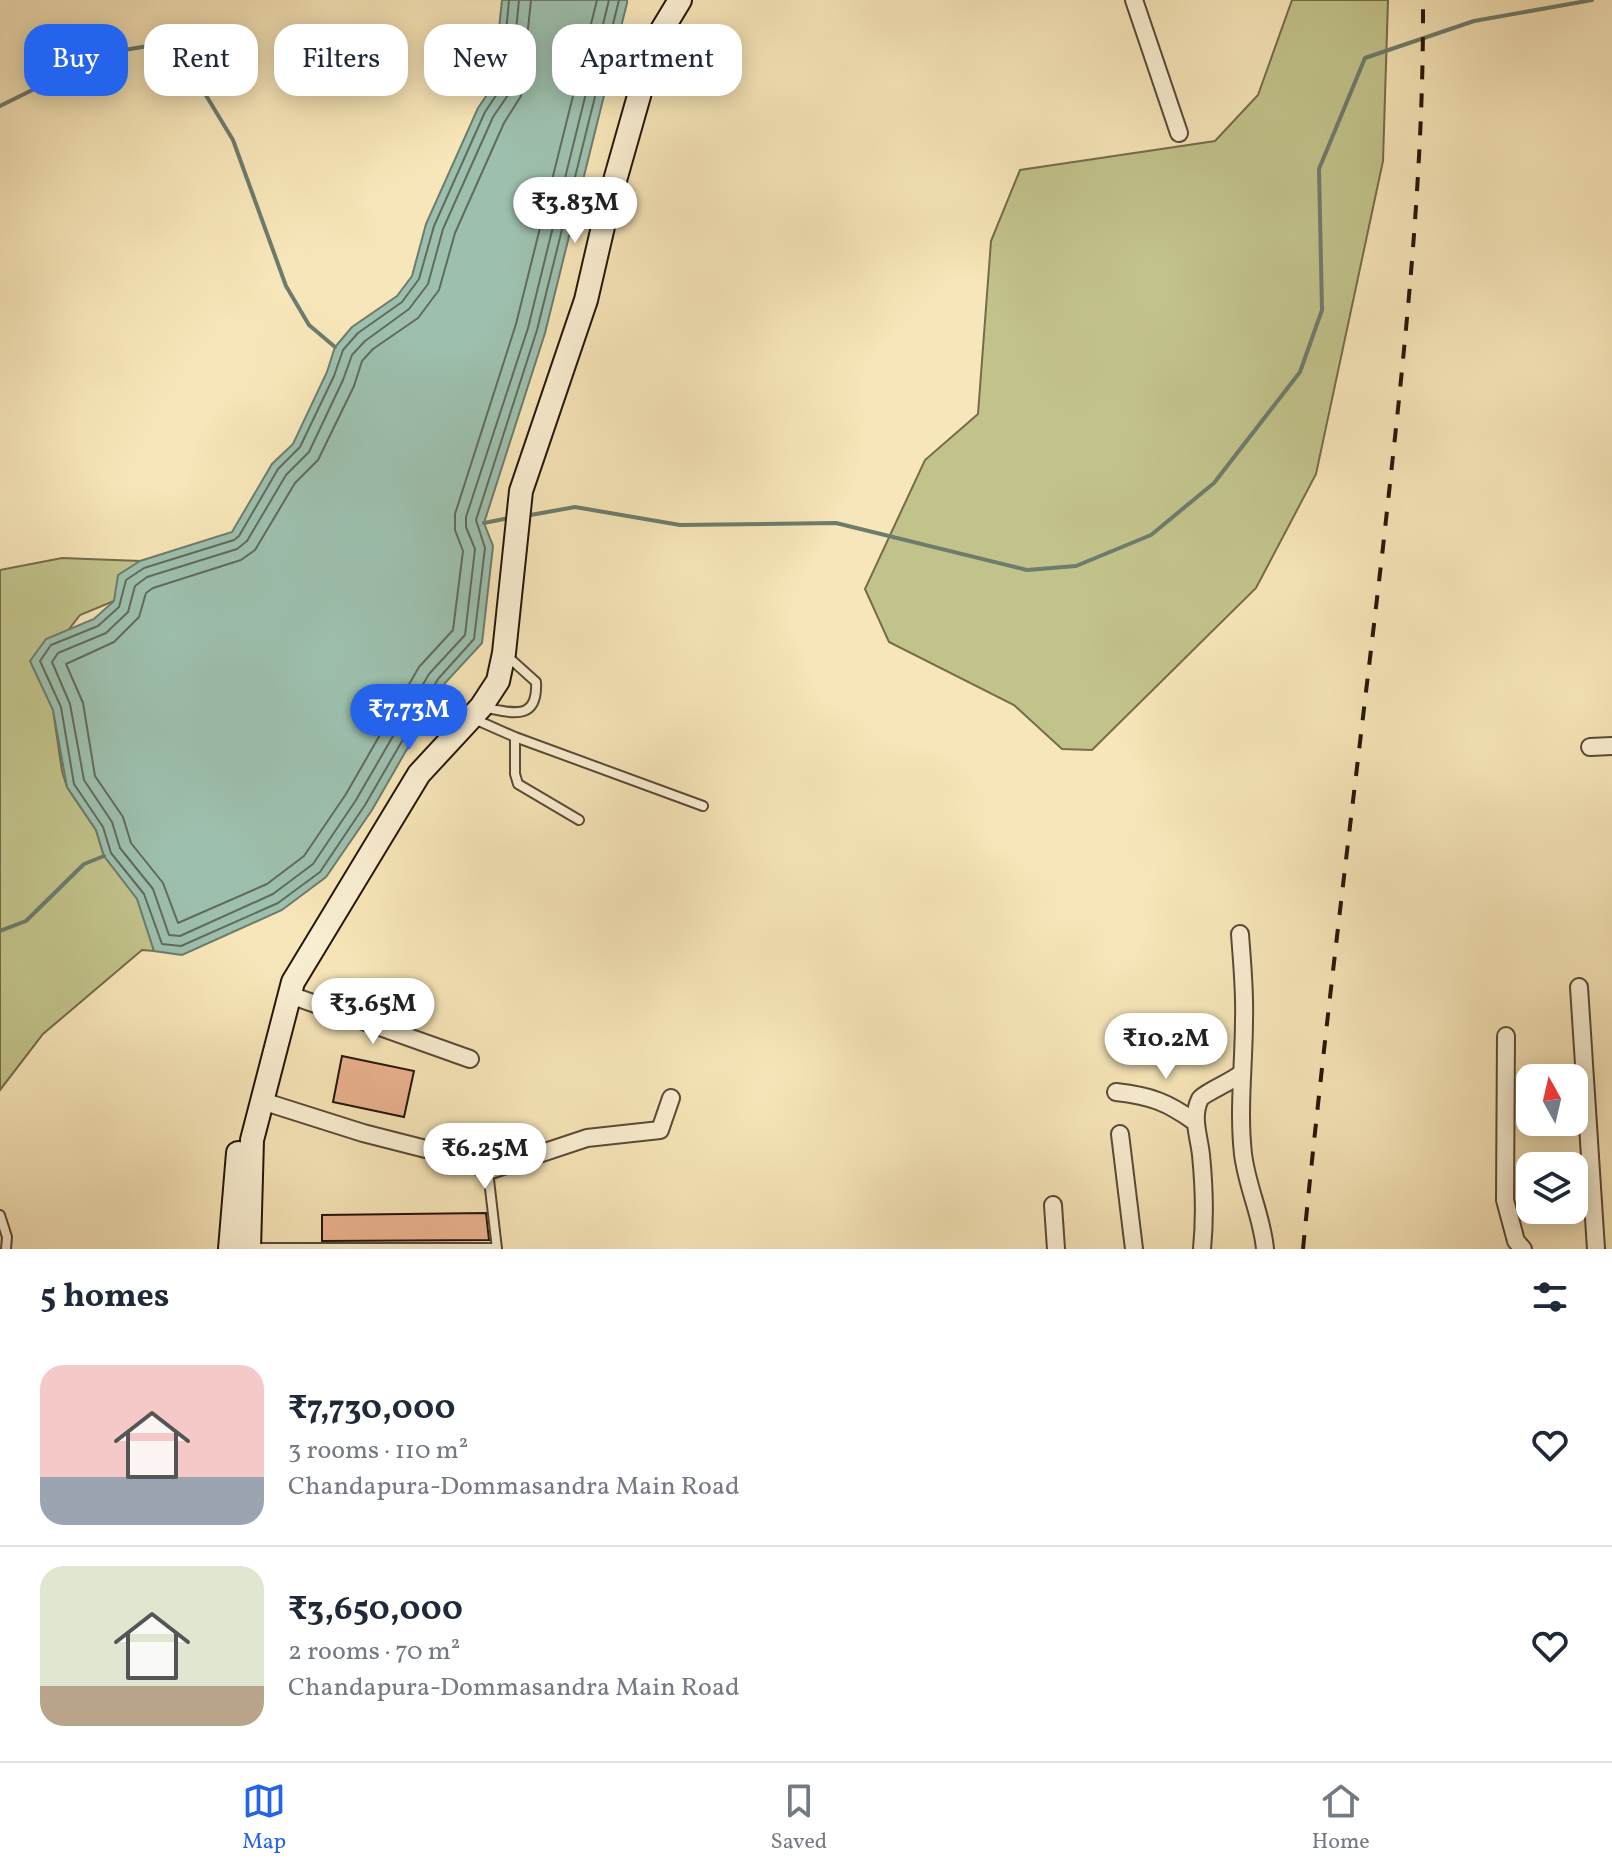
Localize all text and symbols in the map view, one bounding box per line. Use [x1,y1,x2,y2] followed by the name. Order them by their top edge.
[24,24,128,96] chip: Buy
[144,24,258,96] chip: Rent
[274,24,408,96] chip: Filters
[424,24,536,96] chip: New
[552,24,742,96] chip: Apartment
[510,177,640,245] pin: ₹3.83M
[531,185,619,221] text: ₹3.83M
[344,684,474,752] pin: ₹7.73M
[368,692,450,728] text: ₹7.73M
[308,978,438,1046] pin: ₹3.65M
[330,986,416,1022] text: ₹3.65M
[1101,1013,1231,1081] pin: ₹10.2M
[1123,1021,1209,1057] text: ₹10.2M
[1516,1064,1588,1136] north arrow
[1516,1064,1588,1224] map controls
[420,1123,550,1191] pin: ₹6.25M
[441,1131,529,1167] text: ₹6.25M
[1516,1152,1588,1224] button: layers
[40,1274,170,1321] text: 5 homes
[1528,1275,1572,1319] icon: filters
[288,1386,455,1433] text: ₹7,730,000
[104,1397,200,1493] icon: home
[1528,1423,1572,1467] icon: heart
[288,1433,468,1469] text: 3 rooms · 110 m²
[288,1469,740,1505] text: Chandapura-Dommasandra Main Road
[288,1587,463,1634] text: ₹3,650,000
[104,1598,200,1694] icon: home
[1528,1624,1572,1668] icon: heart
[288,1634,460,1670] text: 2 rooms · 70 m²
[288,1670,740,1706] text: Chandapura-Dommasandra Main Road
[242,1779,286,1858] tab: Map
[771,1779,827,1858] tab: Saved
[1312,1779,1370,1858] tab: Home

